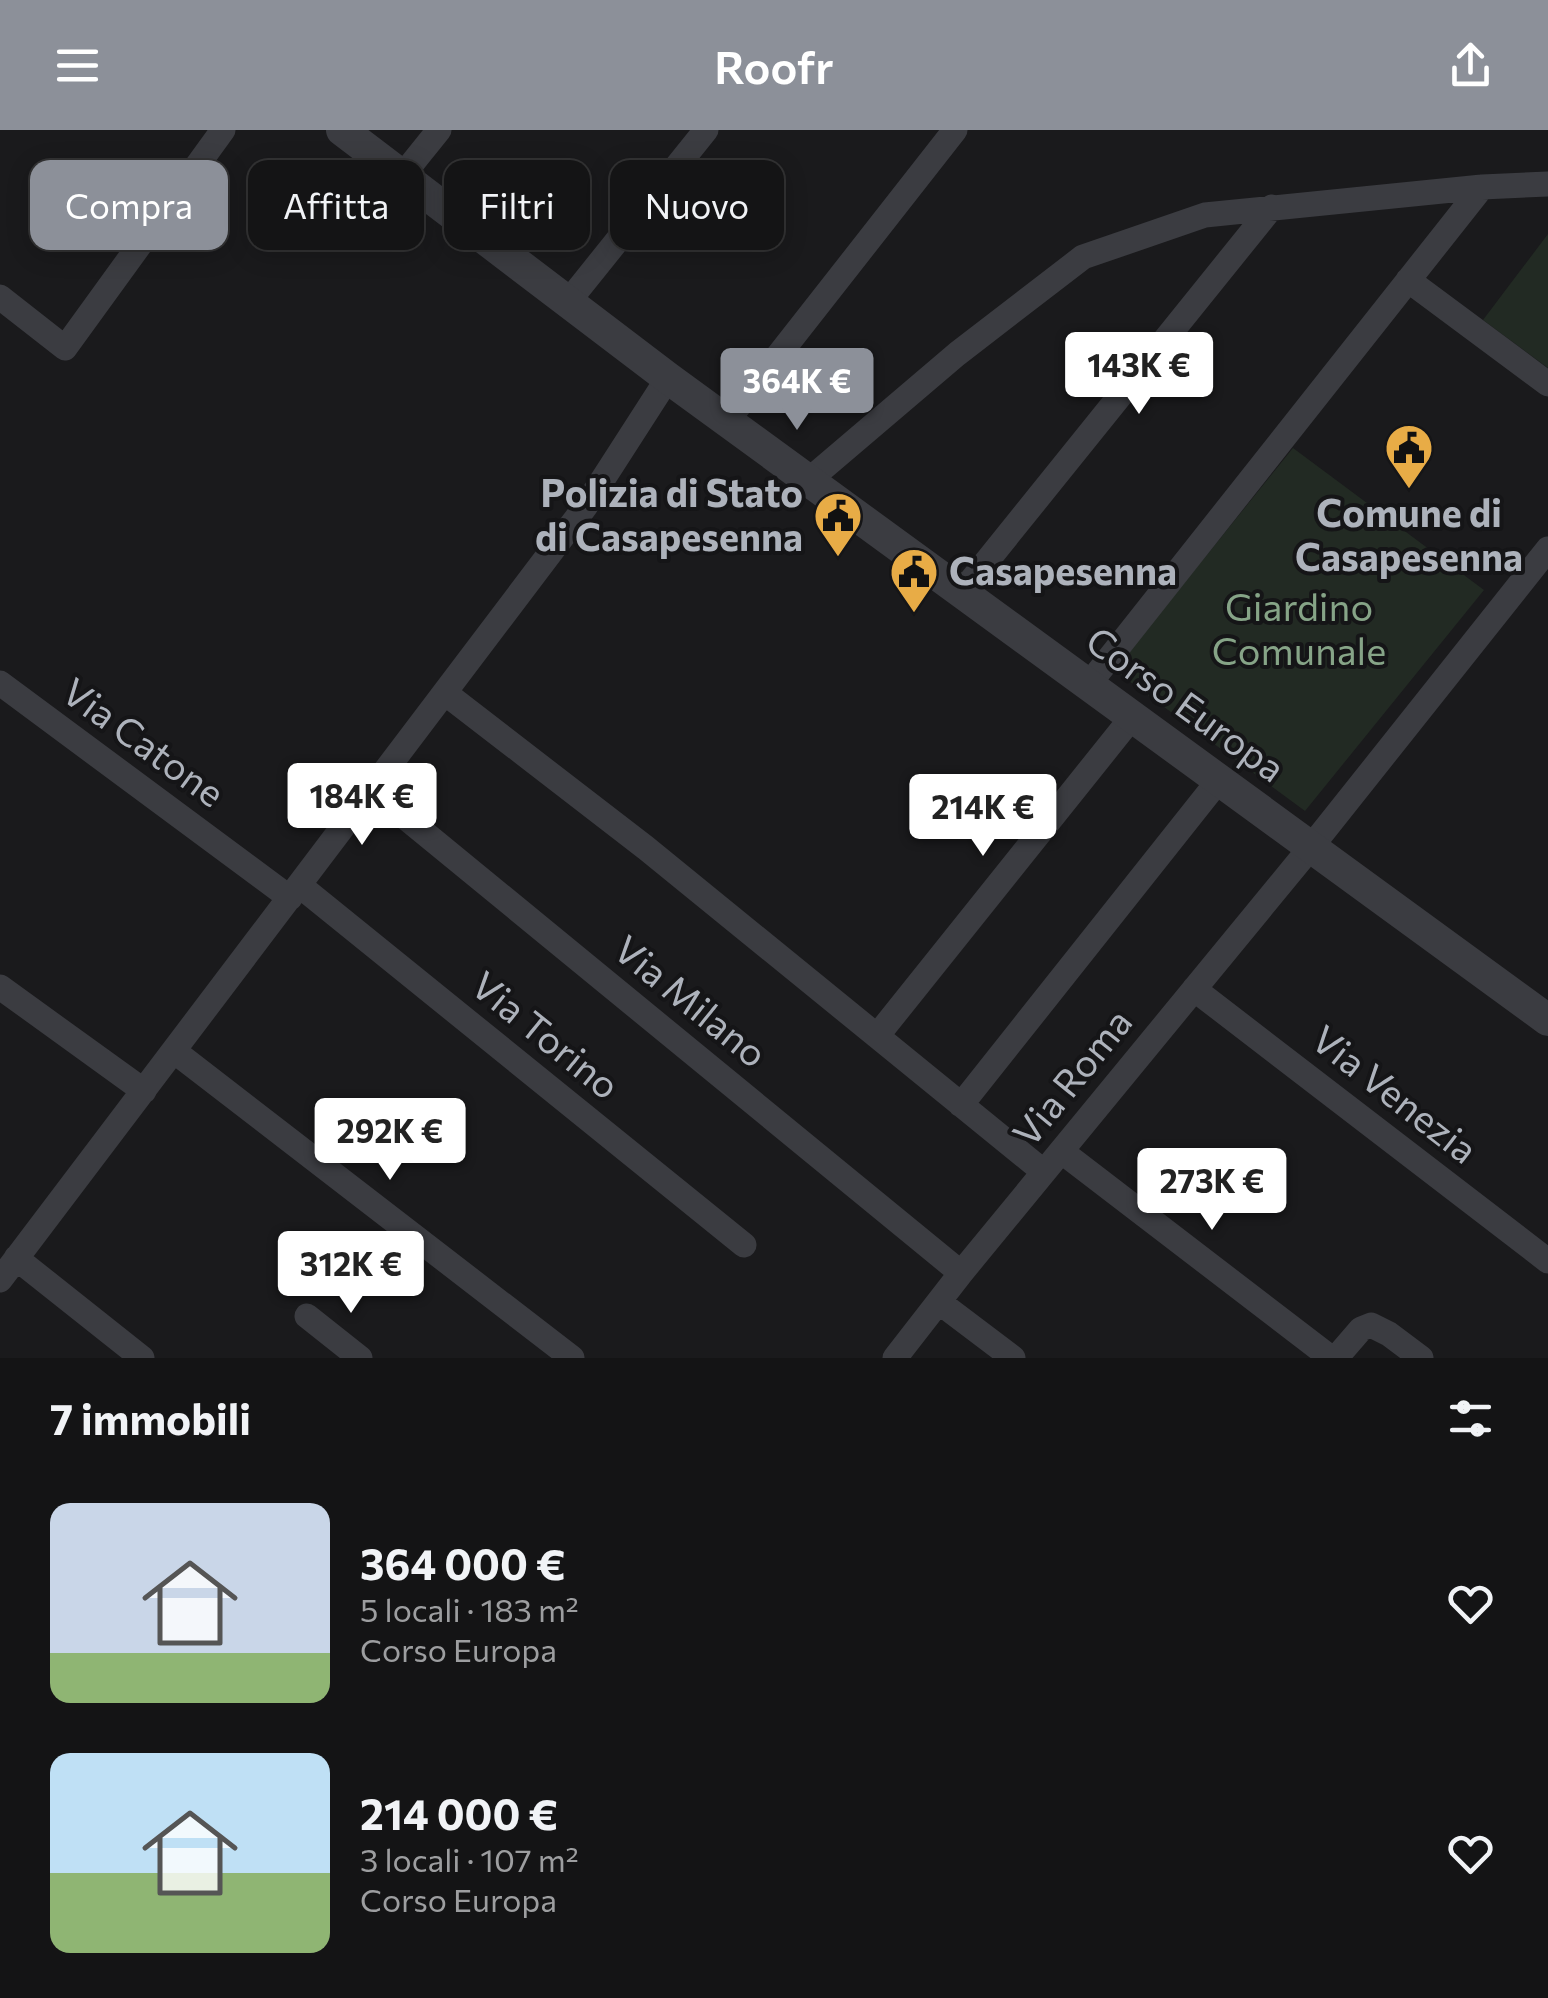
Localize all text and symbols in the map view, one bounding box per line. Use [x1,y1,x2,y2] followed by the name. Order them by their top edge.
[50,38,105,93] icon: menu
[714,38,834,93] text: Roofr
[1443,38,1498,93] icon: share
[30,160,228,250] chip: Compra
[248,160,424,250] chip: Affitta
[444,160,590,250] chip: Filtri
[610,160,784,250] chip: Nuovo
[1058,332,1220,417] pin: 143K €
[1087,344,1191,384] text: 143K €
[716,348,878,433] pin: 364K €
[742,360,852,400] text: 364K €
[1383,422,1435,490] public building icon: Comune di Casapesenna
[535,468,803,559] place label: Polizia di Stato di Casapesenna
[1295,488,1523,579] place label: Comune di Casapesenna
[812,490,864,558] public building icon: Polizia di Stato di Casapesenna
[888,546,940,614] public building icon: Casapesenna
[949,546,1177,593] place label: Casapesenna
[1212,582,1386,673] park label: Giardino Comunale
[1078,615,1295,791] street label: Corso Europa
[54,666,235,815] street label: Via Catone
[281,763,443,848] pin: 184K €
[902,774,1064,859] pin: 214K €
[310,775,414,815] text: 184K €
[931,786,1035,826] text: 214K €
[606,924,778,1076] street label: Via Milano
[463,960,630,1108] street label: Via Torino
[1002,998,1141,1155] street label: Via Roma
[1304,1014,1488,1172] street label: Via Venezia
[309,1098,471,1183] pin: 292K €
[337,1110,443,1150] text: 292K €
[1131,1148,1293,1233] pin: 273K €
[1159,1160,1265,1200] text: 273K €
[270,1231,432,1316] pin: 312K €
[300,1243,402,1283] text: 312K €
[1443,1391,1498,1446] icon: filters
[50,1392,251,1444] text: 7 immobili
[360,1537,565,1589] text: 364 000 €
[130,1543,250,1663] icon: home
[1443,1576,1498,1631] icon: heart
[360,1589,579,1629] text: 5 locali · 183 m²
[360,1629,557,1669] text: Corso Europa
[360,1787,558,1839] text: 214 000 €
[130,1793,250,1913] icon: home
[1443,1826,1498,1881] icon: heart
[360,1839,579,1879] text: 3 locali · 107 m²
[360,1879,557,1919] text: Corso Europa

